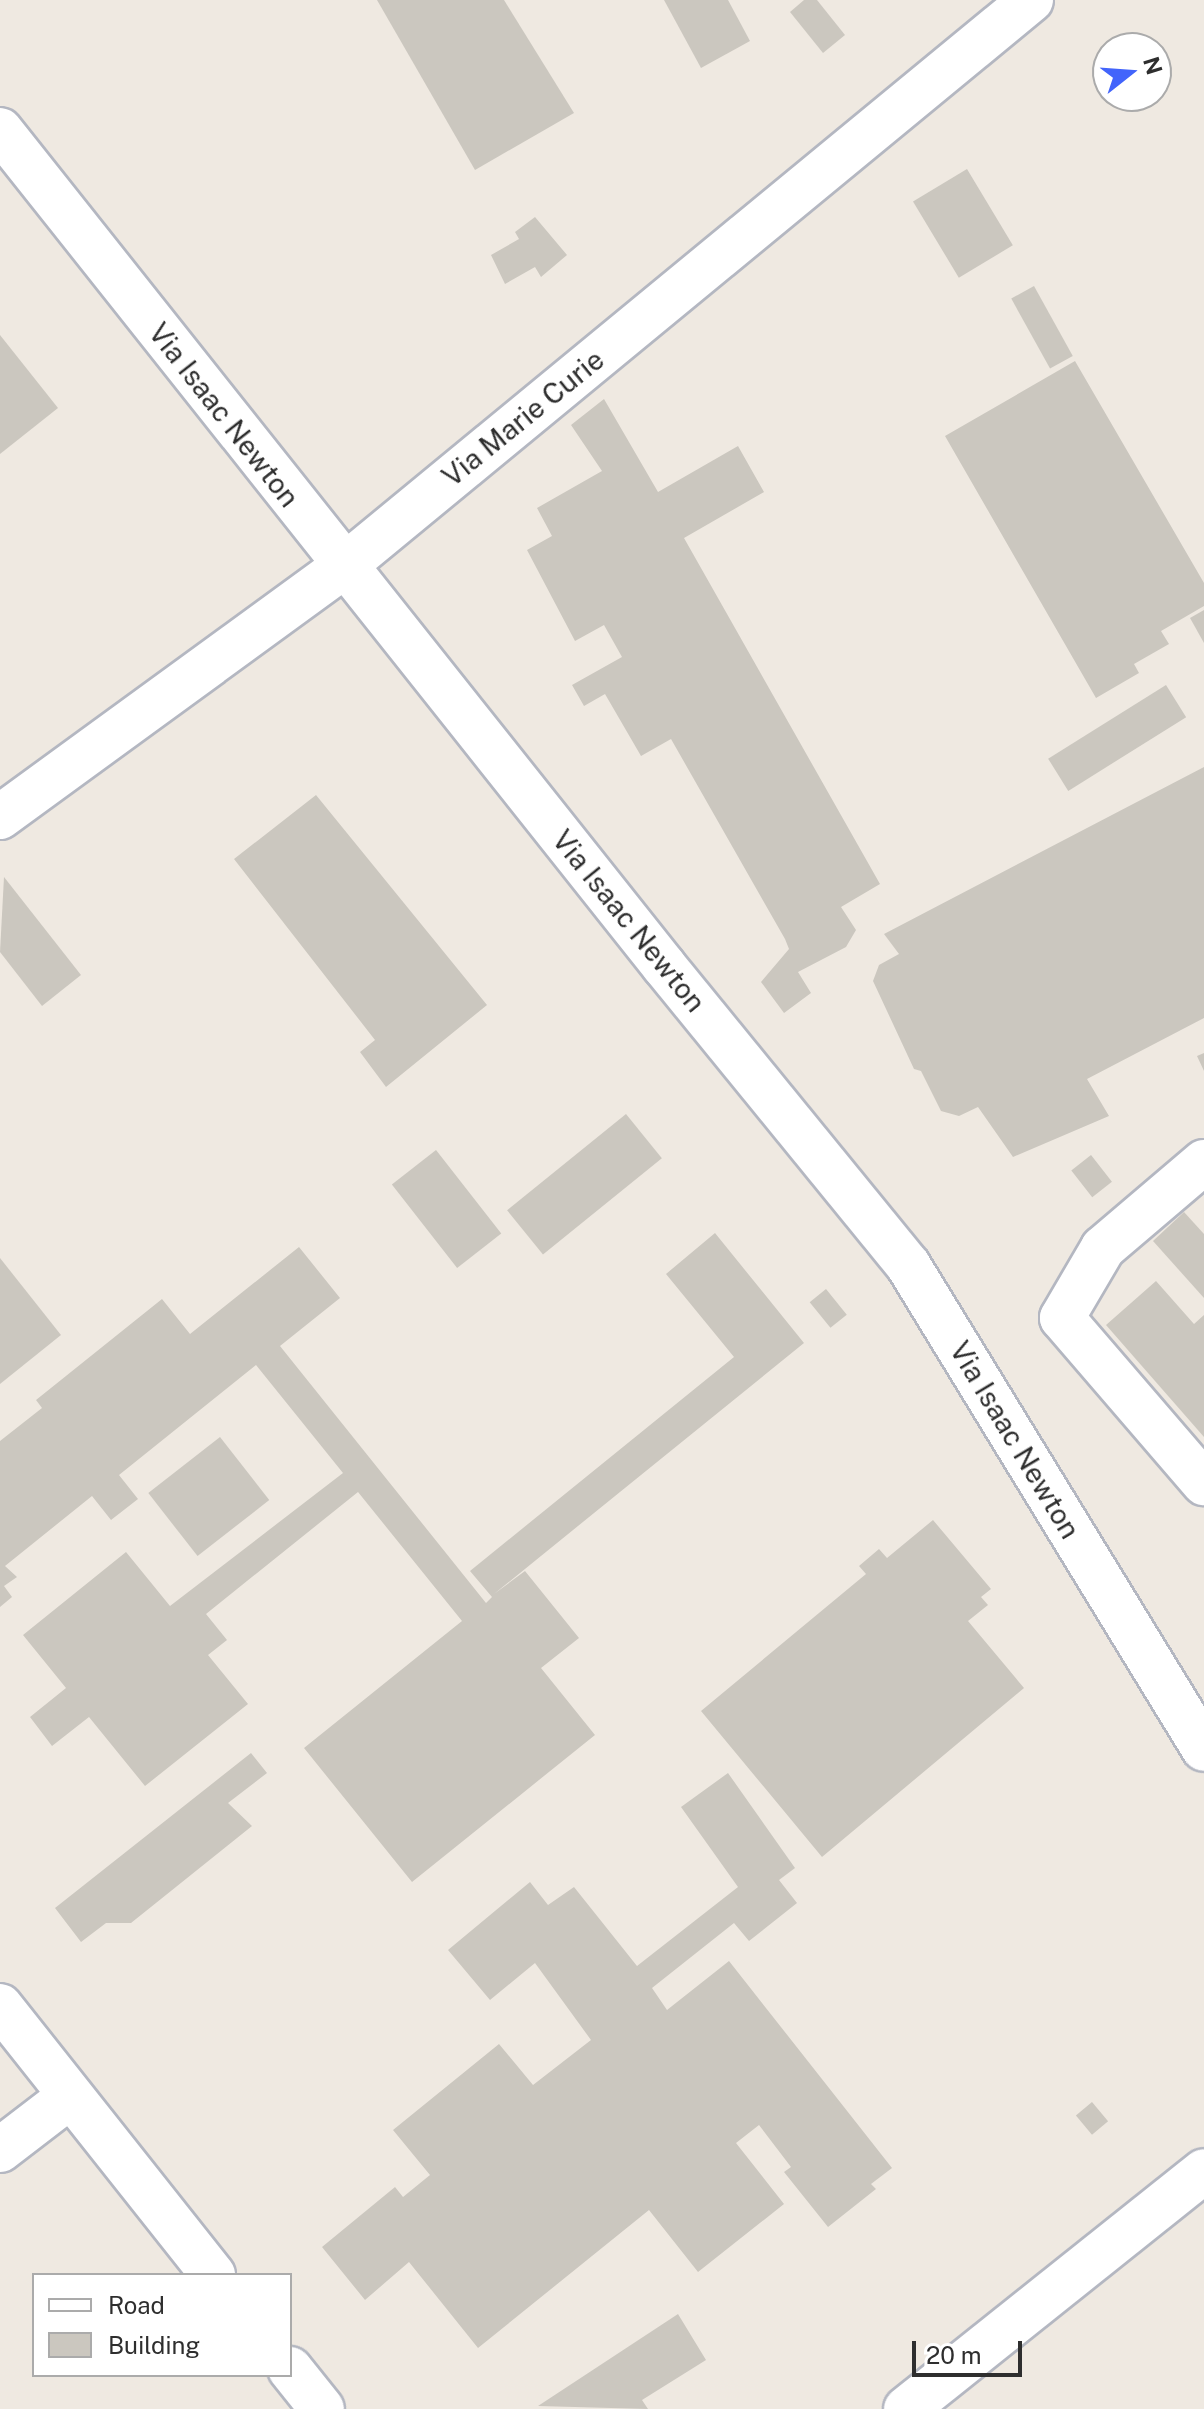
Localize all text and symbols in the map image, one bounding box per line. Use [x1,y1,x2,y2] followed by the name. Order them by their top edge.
[1092,32,1172,112] north arrow
[1138,54,1168,78] text: N
[142,316,306,514] street label: Via Isaac Newton
[435,343,611,493] street label: Via Marie Curie
[545,823,713,1019] street label: Via Isaac Newton
[943,1335,1087,1545] street label: Via Isaac Newton
[32,2273,292,2377] legend
[108,2291,165,2319] text: Road
[916,2325,1026,2375] scale bar
[108,2331,200,2359] text: Building
[926,2341,982,2369] text: 20 m

